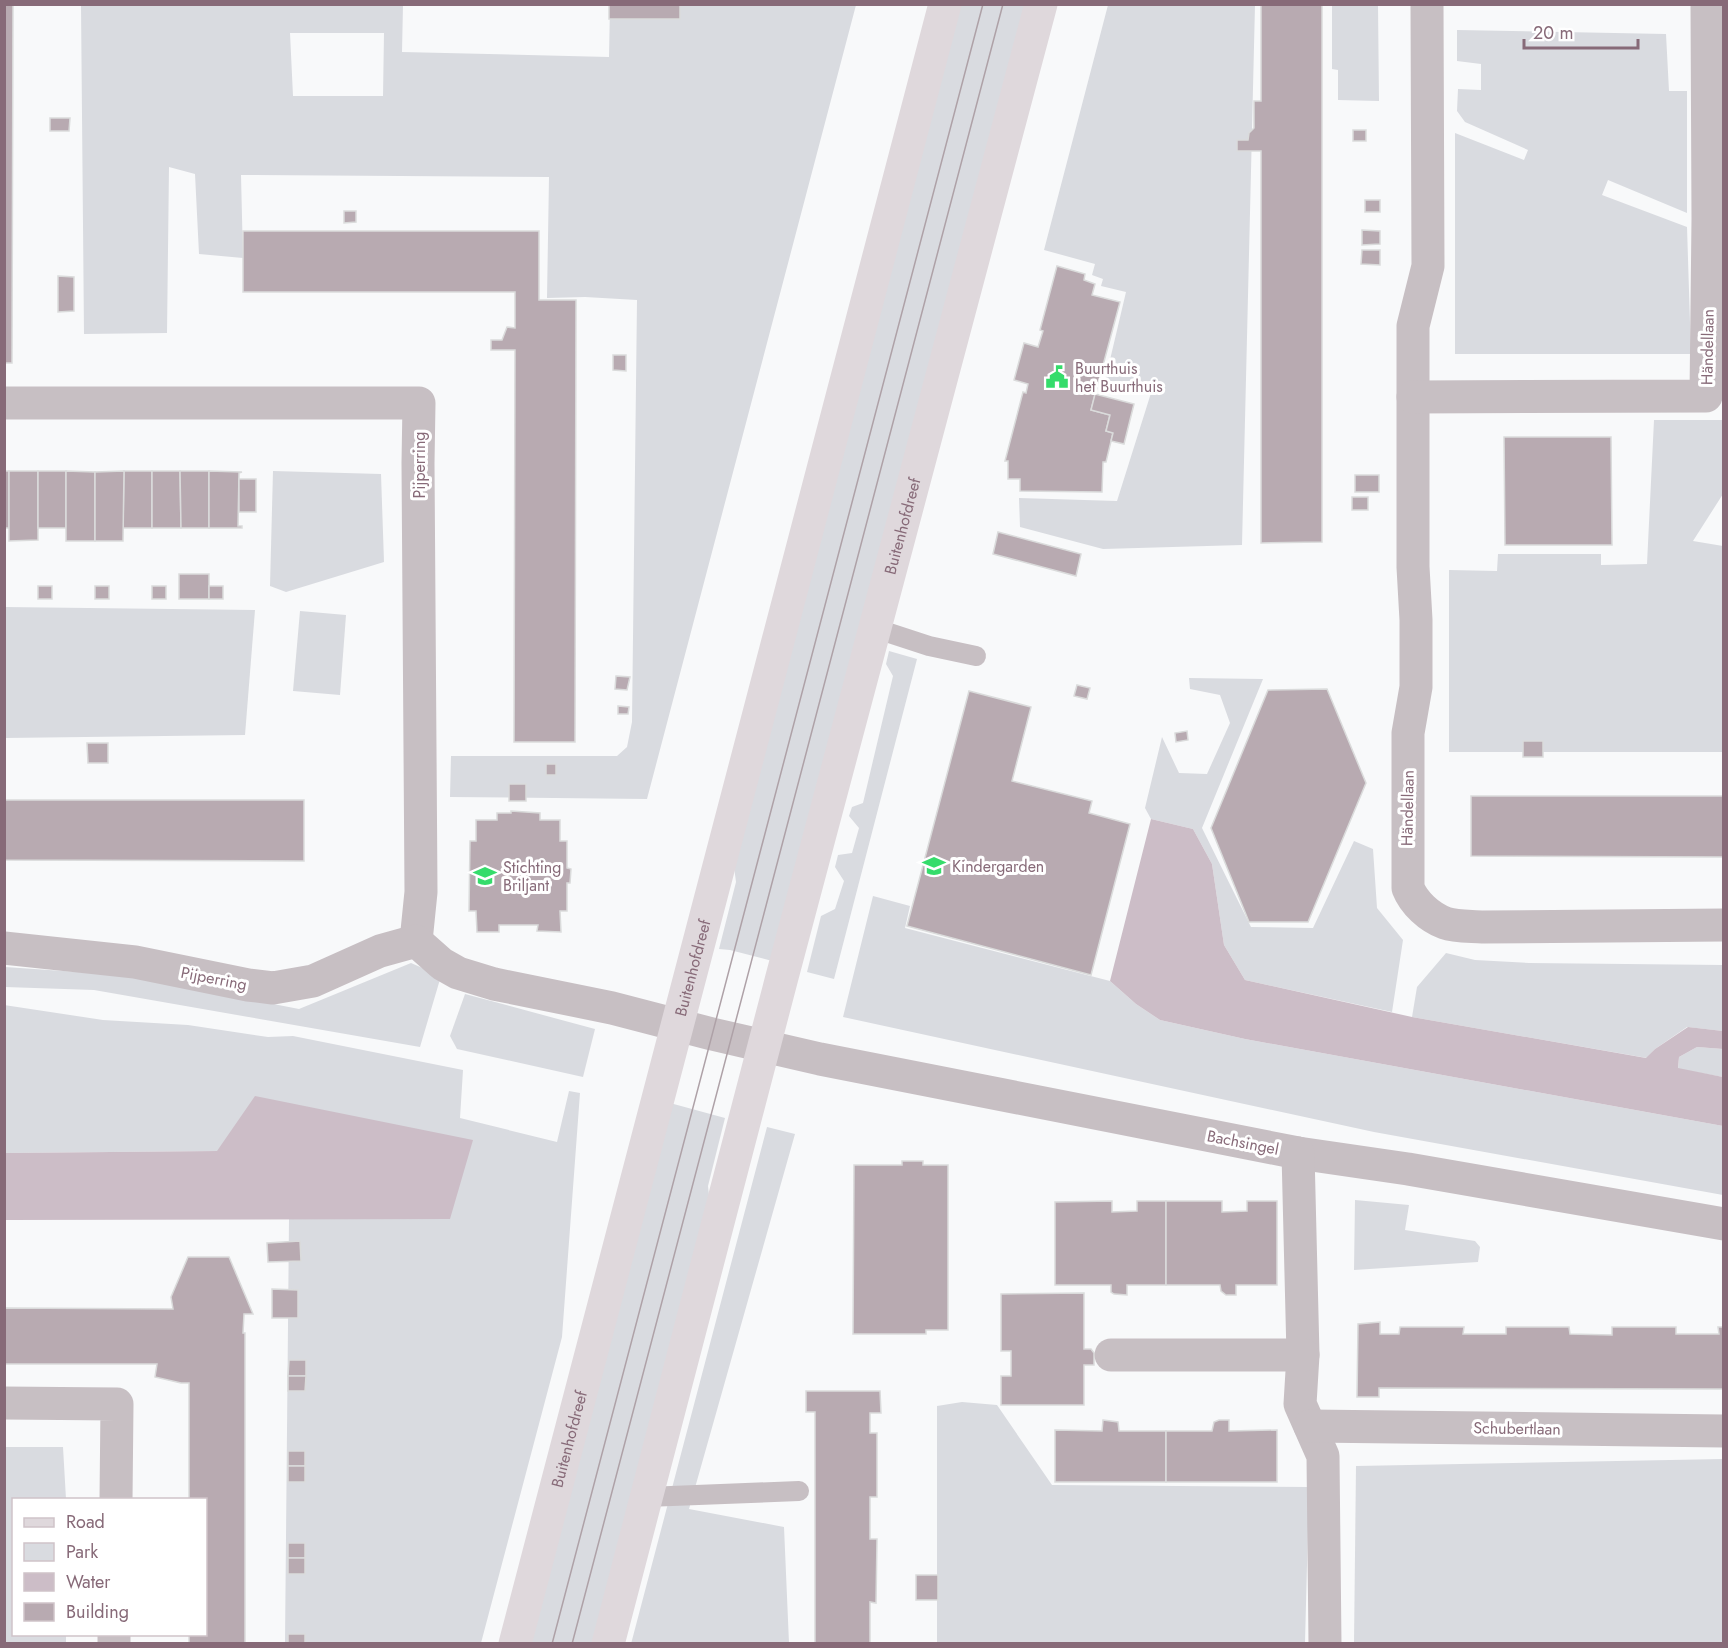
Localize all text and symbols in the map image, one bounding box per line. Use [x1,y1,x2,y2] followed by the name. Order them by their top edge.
[1524,12,1638,50] scale bar
[1533,20,1573,46] text: 20 m
[1695,309,1720,385] street label: Händellaan
[1075,357,1163,398] place label: Buurthuis het Buurthuis
[1044,364,1070,390] public building icon: Buurthuis het Buurthuis
[408,432,431,498] street label: Pijperring
[879,475,927,577] street label: Buitenhofdreef
[1395,770,1420,846] street label: Händellaan
[921,853,947,879] school or university icon: Kindergarden
[952,855,1044,878] place label: Kindergarden
[503,856,561,897] place label: Stichting Briljant
[472,863,498,889] school or university icon: Stichting Briljant
[669,917,717,1019] street label: Buitenhofdreef
[179,961,249,996] street label: Pijperring
[1205,1124,1281,1161] street label: Bachsingel
[546,1388,593,1490] street label: Buitenhofdreef
[1473,1416,1561,1441] street label: Schubertlaan
[12,1498,207,1636] legend
[66,1509,105,1535] text: Road
[66,1539,98,1565] text: Park
[66,1569,111,1595] text: Water
[66,1599,129,1625] text: Building

